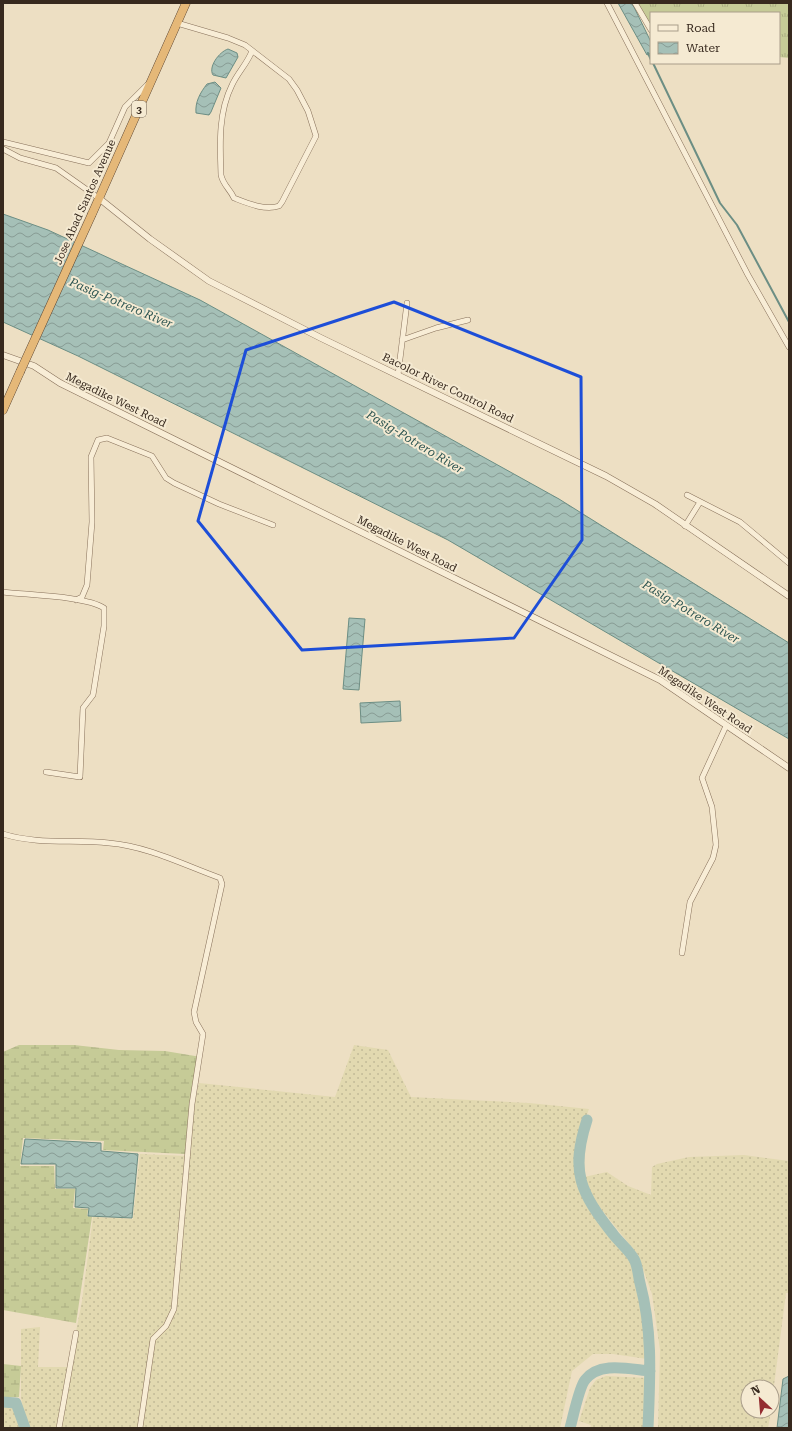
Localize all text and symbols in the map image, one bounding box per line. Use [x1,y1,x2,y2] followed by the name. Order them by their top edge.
[650,12,780,64] legend
[686,21,716,35] text: Road
[686,41,720,55] text: Water
[132,101,146,117] road number: 3
[52,137,118,267] street label: Jose Abad Santos Avenue
[66,275,175,331] water label: Pasig-Potrero River
[380,350,516,426] street label: Bacolor River Control Road
[64,370,168,430] street label: Megadike West Road
[363,407,466,477] water label: Pasig-Potrero River
[355,513,459,575] street label: Megadike West Road
[639,577,742,647] water label: Pasig-Potrero River
[656,664,754,736] street label: Megadike West Road
[740,1379,780,1419] north arrow
[749,1383,763,1398] text: N

